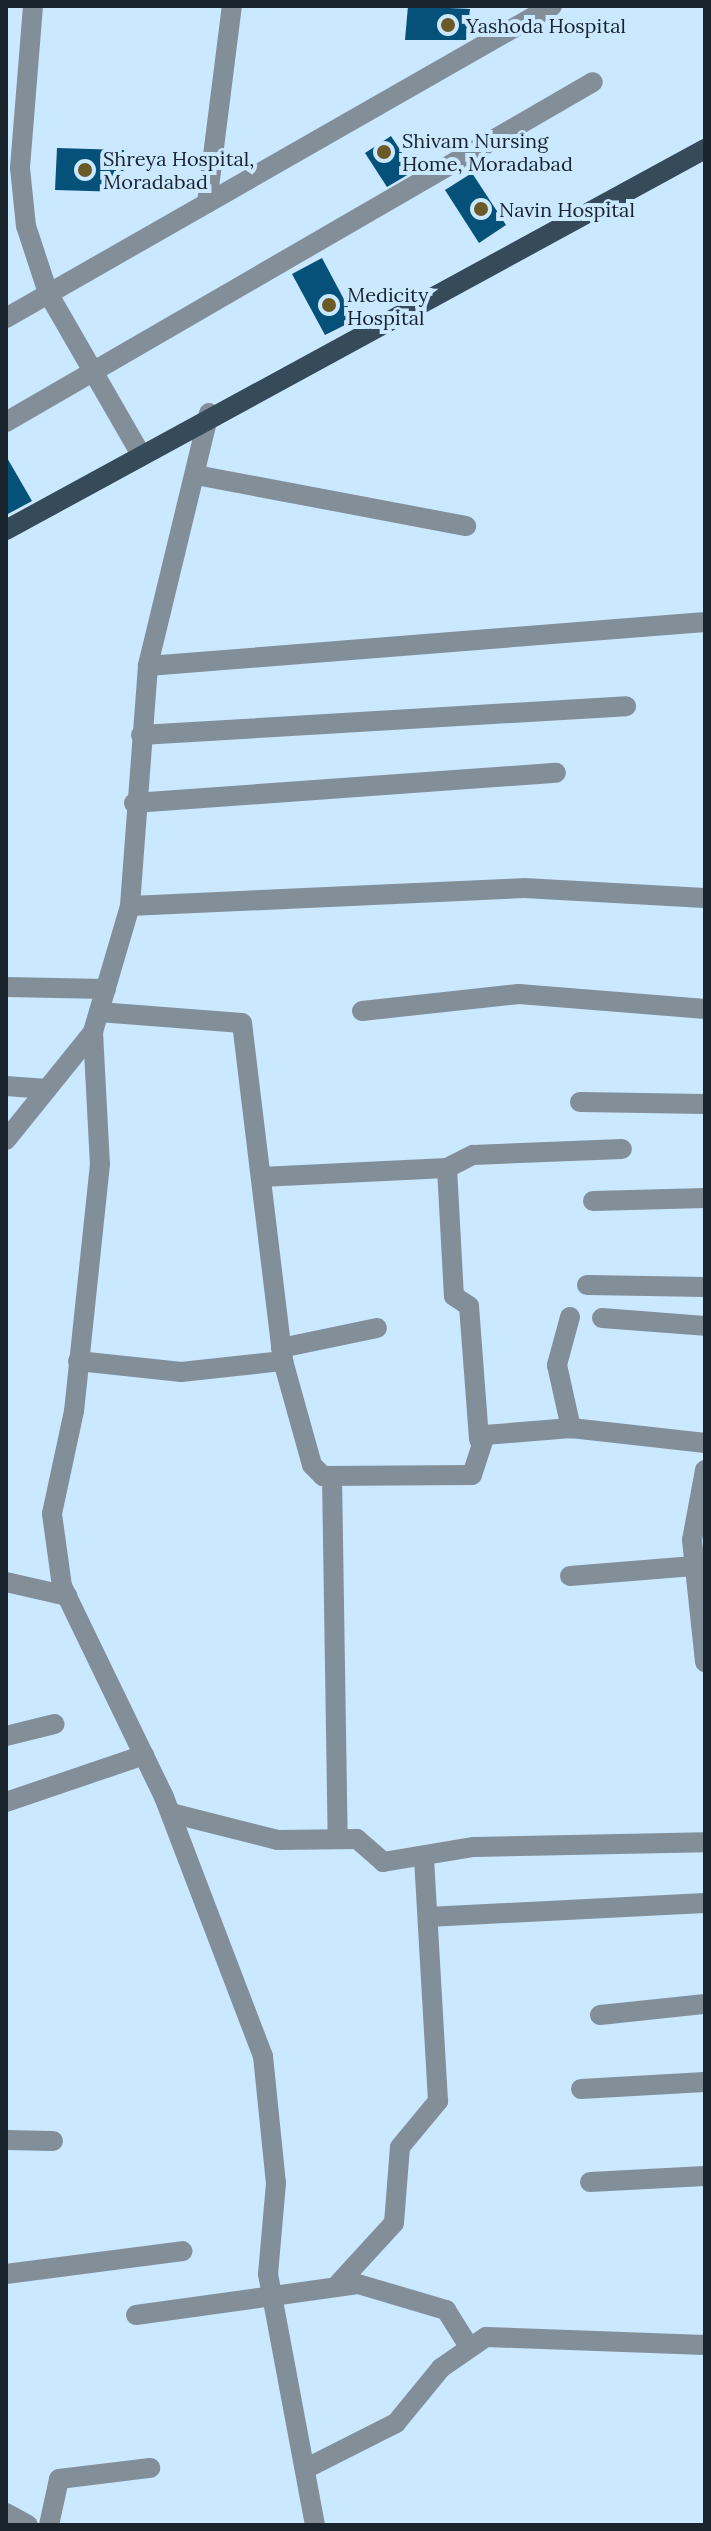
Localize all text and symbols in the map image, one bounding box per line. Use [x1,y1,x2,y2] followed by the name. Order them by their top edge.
[466,13,626,37] place label: Yashoda Hospital
[437,14,459,36] marker: Yashoda Hospital
[402,128,573,175] place label: Shivam Nursing Home, Moradabad
[373,141,395,163] marker: Shivam Nursing Home, Moradabad
[103,146,254,193] place label: Shreya Hospital, Moradabad
[74,159,96,181] marker: Shreya Hospital, Moradabad
[499,197,635,221] place label: Navin Hospital
[470,198,492,220] marker: Navin Hospital
[347,282,428,329] place label: Medicity Hospital
[318,294,340,316] marker: Medicity Hospital

